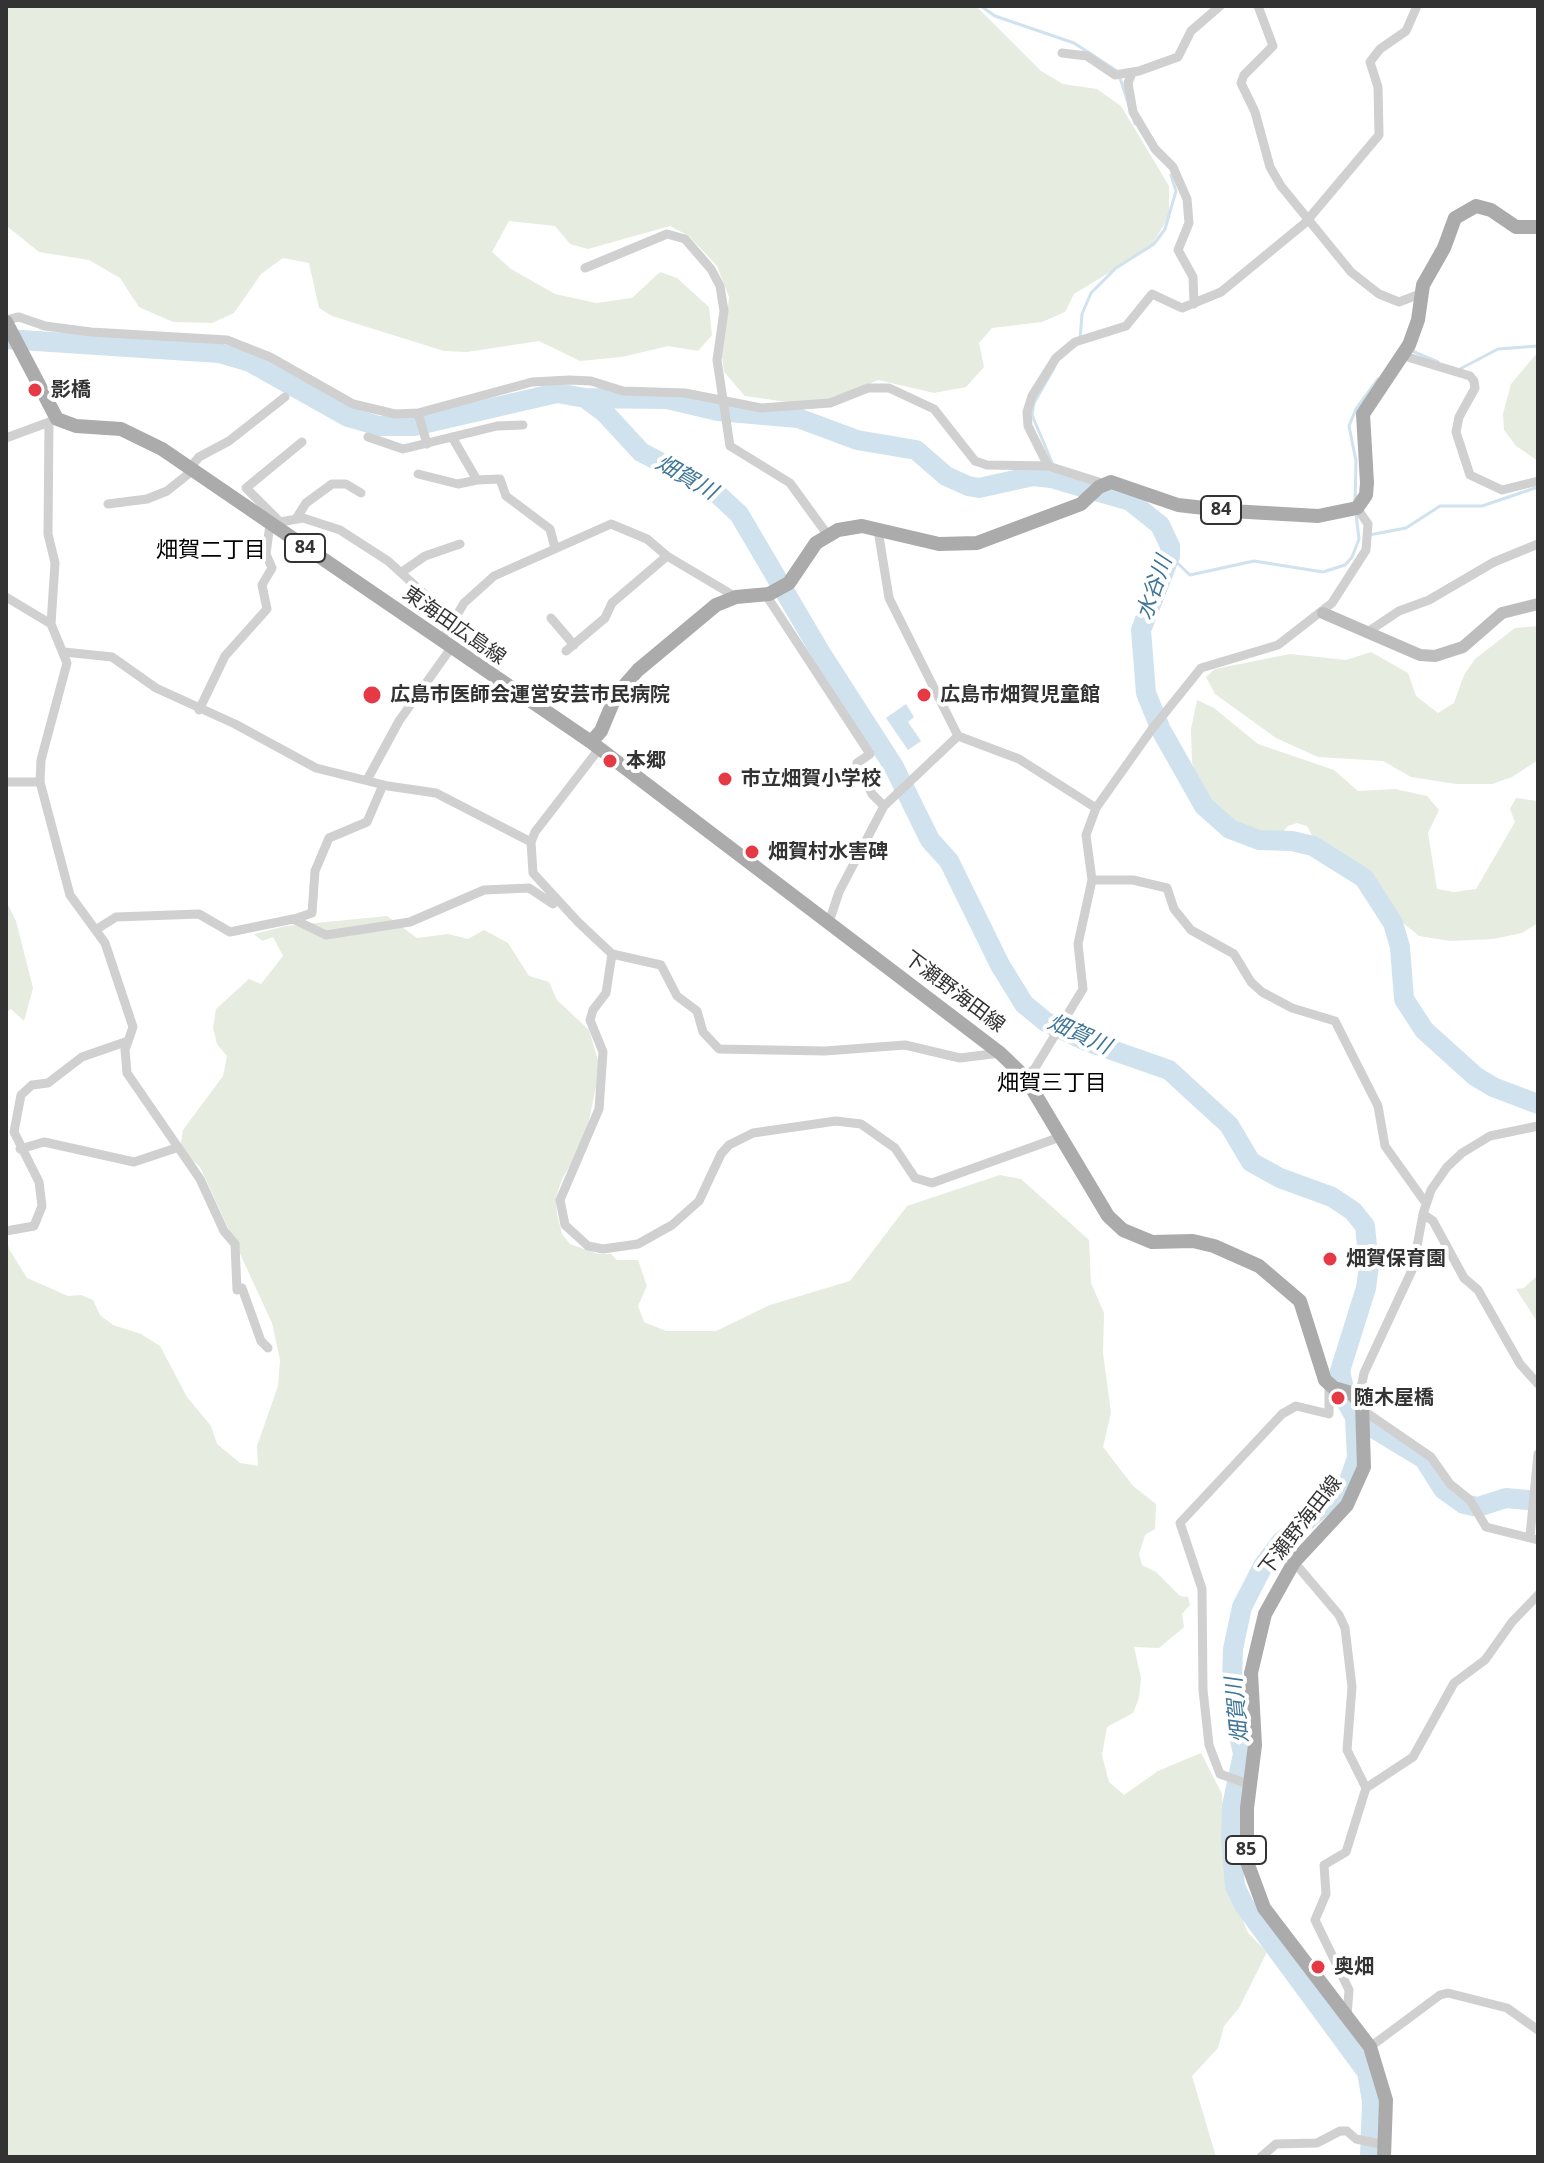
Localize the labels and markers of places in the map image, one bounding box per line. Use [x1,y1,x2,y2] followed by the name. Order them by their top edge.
[51,378,91,402] place label: 影橋
[26,381,44,399] marker: 影橋
[390,683,670,707] place label: 広島市医師会運営安芸市民病院
[940,683,1100,707] place label: 広島市畑賀児童館
[361,684,383,706] marker: 広島市医師会運営安芸市民病院
[915,686,933,704] marker: 広島市畑賀児童館
[626,749,666,773] place label: 本郷
[601,752,619,770] marker: 本郷
[741,767,881,791] place label: 市立畑賀小学校
[716,770,734,788] marker: 市立畑賀小学校
[768,840,888,864] place label: 畑賀村水害碑
[743,843,761,861] marker: 畑賀村水害碑
[1346,1247,1446,1271] place label: 畑賀保育園
[1321,1250,1339,1268] marker: 畑賀保育園
[1354,1386,1434,1410] place label: 随木屋橋
[1329,1389,1347,1407] marker: 随木屋橋
[1334,1955,1374,1979] place label: 奥畑
[1309,1958,1327,1976] marker: 奥畑

